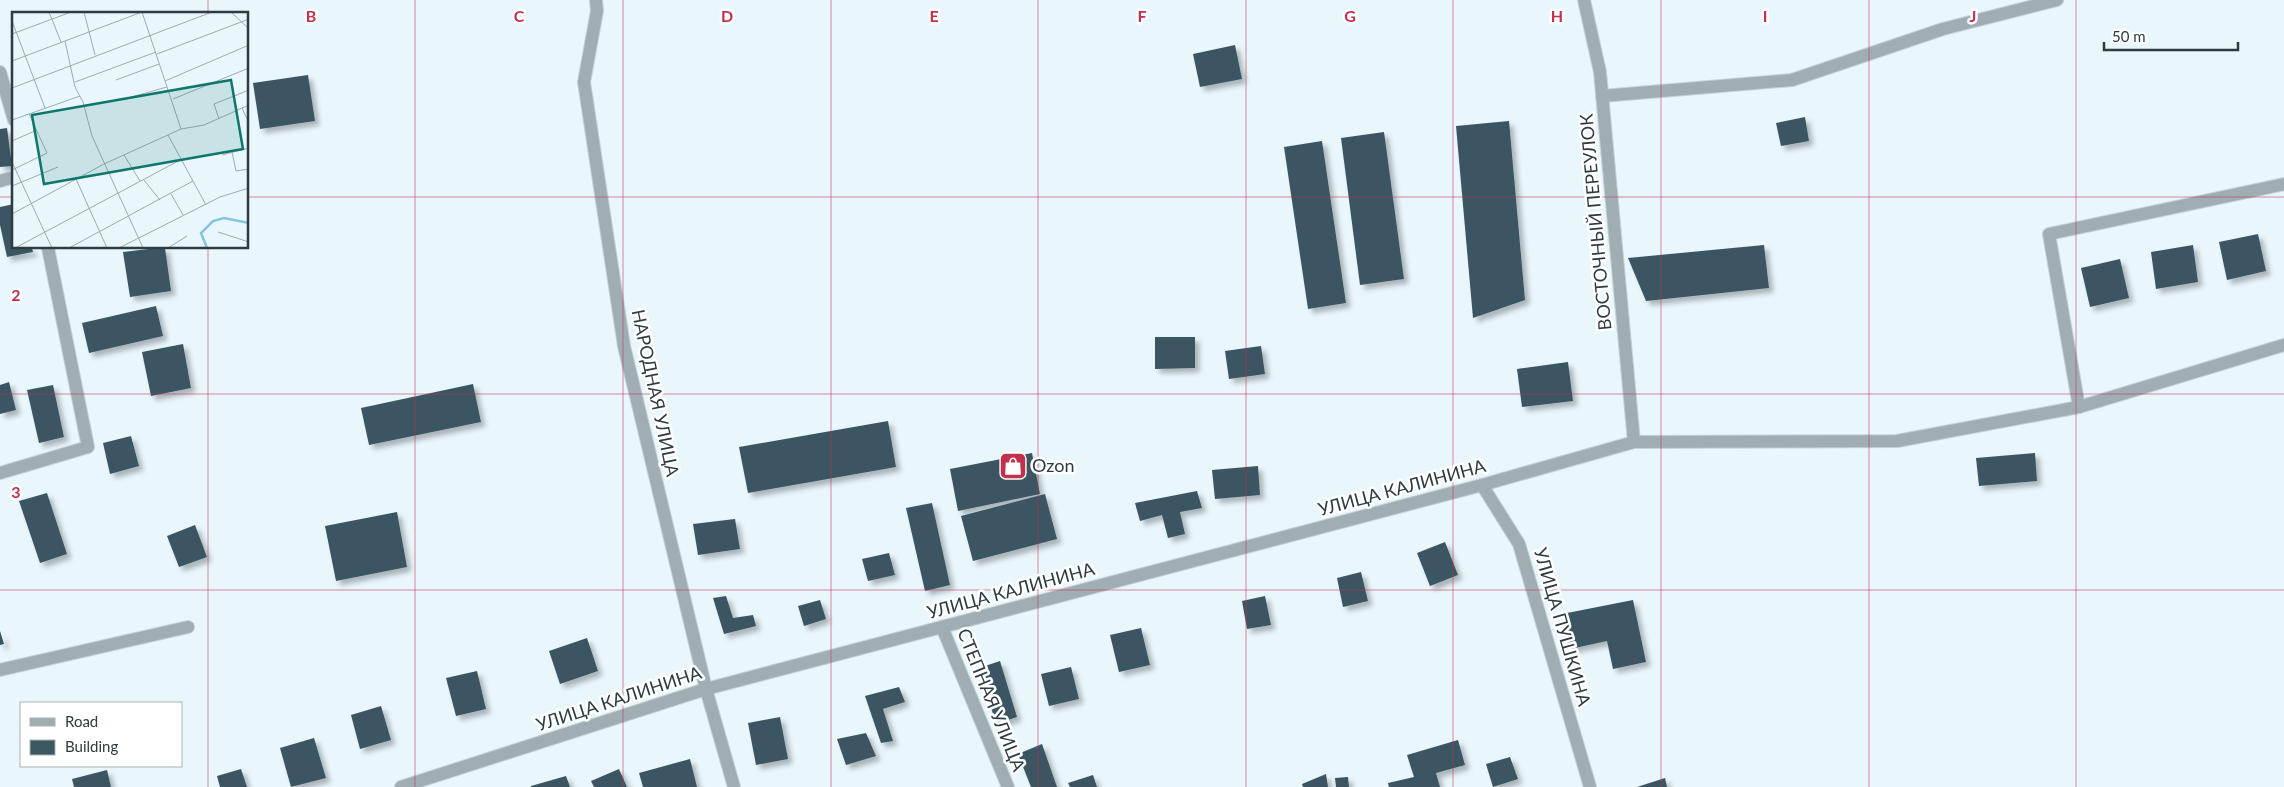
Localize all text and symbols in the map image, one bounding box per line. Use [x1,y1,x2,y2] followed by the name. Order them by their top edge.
[306,6,316,25] text: B
[514,6,525,25] text: C
[721,6,733,25] text: D
[929,6,939,25] text: E
[1137,6,1147,25] text: F
[1344,6,1356,25] text: G
[1551,6,1563,25] text: H
[1763,6,1767,25] text: I
[1970,6,1976,25] text: J
[12,12,249,249] inset map
[2104,20,2238,52] scale bar
[2112,27,2146,45] text: 50 m
[1575,113,1615,331] street label: ВОСТОЧНЫЙ ПЕРЕУЛОК
[11,285,21,304] text: 2
[628,307,685,479] street label: НАРОДНАЯ УЛИЦА
[998,451,1028,481] shop icon: Ozon
[1032,454,1074,476] place label: Ozon
[1316,454,1489,520] street label: УЛИЦА КАЛИНИНА
[11,482,21,501] text: 3
[1530,545,1596,709] street label: УЛИЦА ПУШКИНА
[925,557,1098,623] street label: УЛИЦА КАЛИНИНА
[953,625,1031,775] street label: СТЕПНАЯ УЛИЦА
[533,661,705,735] street label: УЛИЦА КАЛИНИНА
[20,702,182,767] legend
[65,712,98,730] text: Road
[65,737,118,755] text: Building

